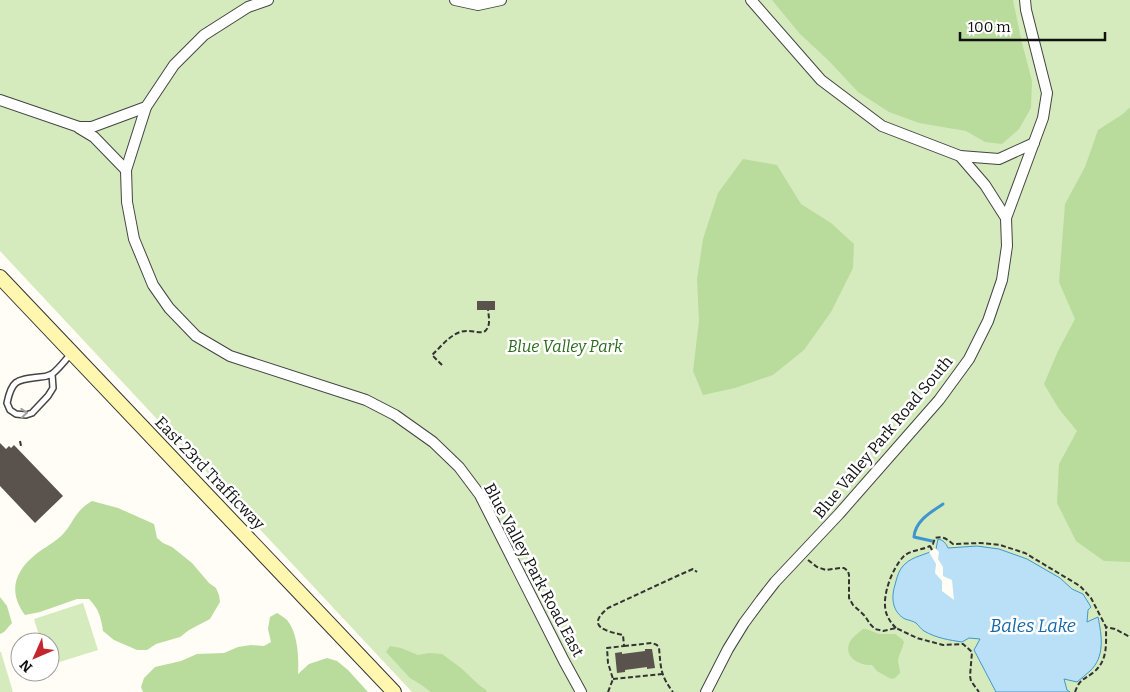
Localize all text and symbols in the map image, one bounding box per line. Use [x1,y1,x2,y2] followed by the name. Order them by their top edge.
[960,10,1105,42] scale bar
[968,18,1011,36] text: 100 m
[507,337,623,356] park label: Blue Valley Park
[809,352,957,522] street label: Blue Valley Park Road South
[20,408,28,419] one-way arrow
[151,413,269,534] street label: East 23rd Trafficway
[480,480,588,660] street label: Blue Valley Park Road East
[990,615,1076,637] water label: Bales Lake
[10,632,60,682] north arrow
[16,656,36,676] text: N

